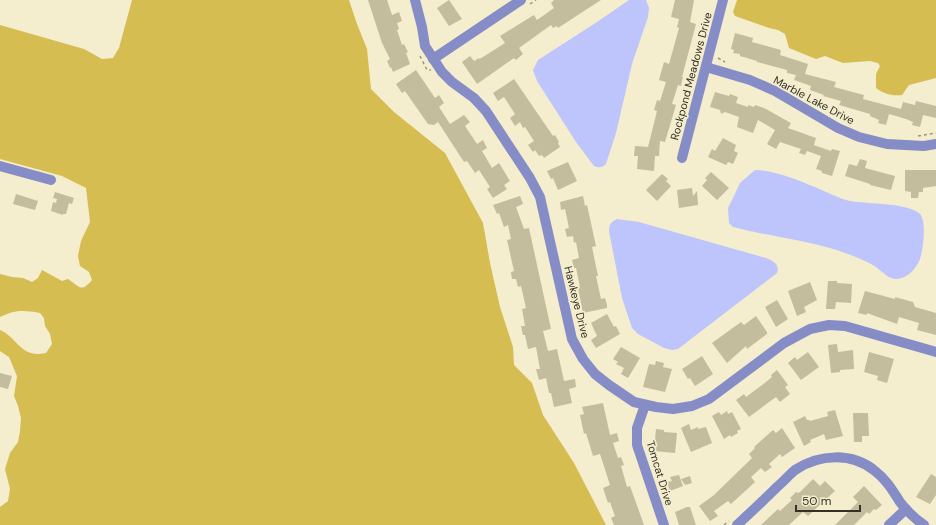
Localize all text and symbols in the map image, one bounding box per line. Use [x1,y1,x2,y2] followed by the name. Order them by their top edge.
[667,11,715,141] street label: Rockpond Meadows Drive
[771,73,857,127] street label: Marble Lake Drive
[561,265,593,339] street label: Hawkeye Drive
[644,439,676,507] street label: Tomcat Drive
[796,487,860,513] scale bar
[802,493,831,509] text: 50 m

